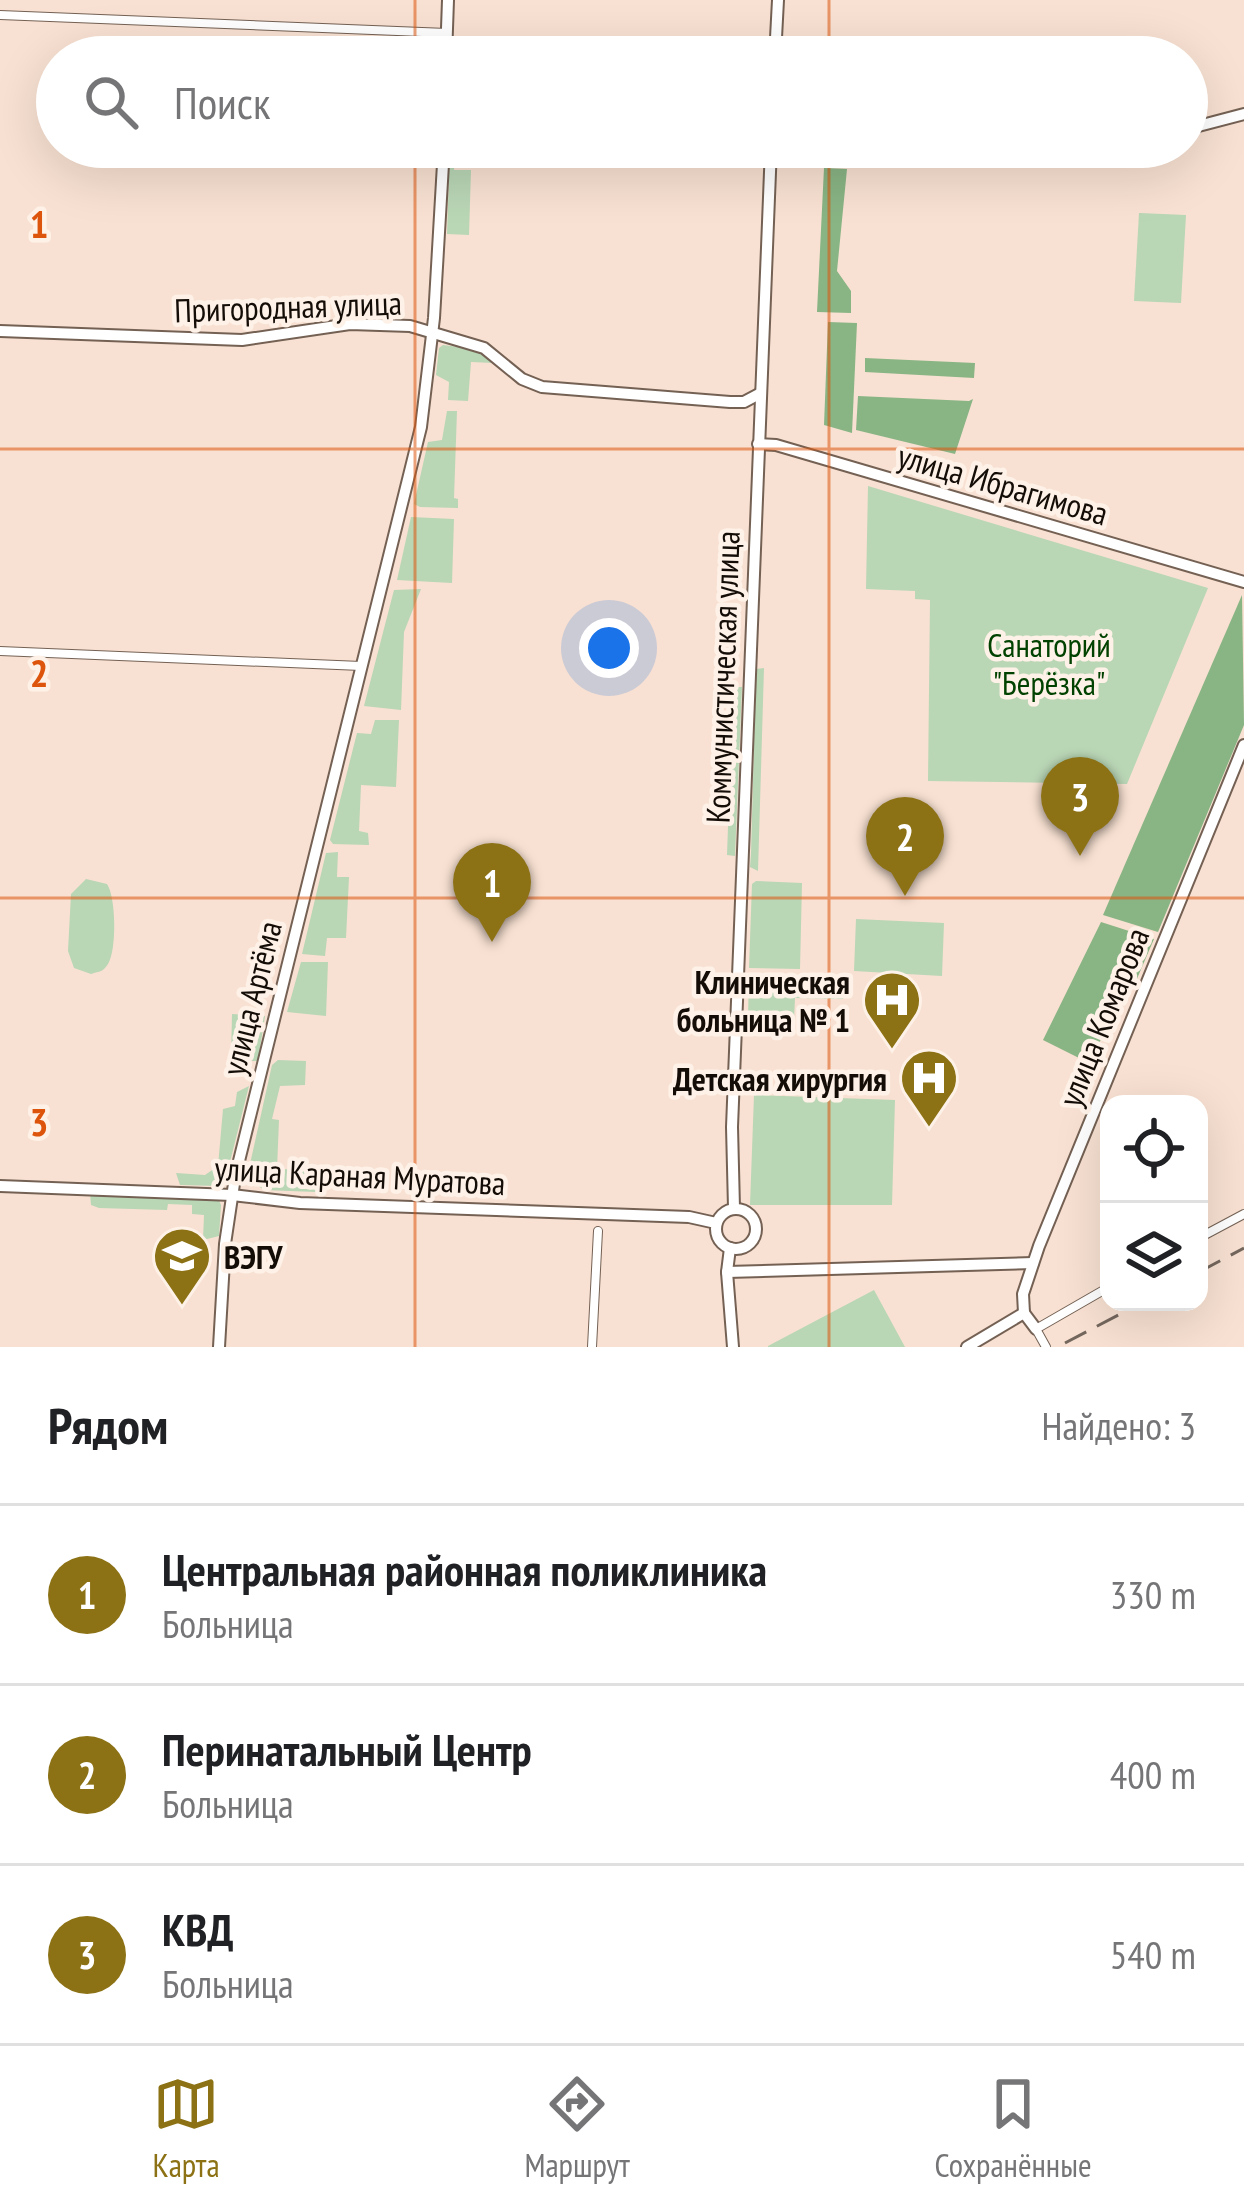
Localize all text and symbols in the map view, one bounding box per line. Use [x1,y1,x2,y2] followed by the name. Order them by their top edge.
[36,36,1208,168] search box
[78,69,144,135] icon: search
[174,73,270,131] text: Поиск
[30,198,48,249] text: 1
[173,281,403,331] street label: Пригородная улица
[893,433,1113,535] street label: улица Ибрагимова
[695,530,749,824] street label: Коммунистическая улица
[579,618,639,678] your location
[987,623,1111,704] park label: Санаторий "Берёзка"
[30,647,48,698] text: 2
[1041,757,1119,856] pin: 3
[866,797,944,896] pin: 2
[453,843,531,942] pin: 1
[211,916,291,1080] street label: улица Артёма
[1048,921,1158,1113] street label: улица Комарова
[677,960,850,1041] place label: Клиническая больница № 1
[861,969,923,1051] hospital icon: Клиническая больница № 1
[898,1047,960,1129] hospital icon: Детская хирургия
[673,1057,887,1100] place label: Детская хирургия
[1100,1095,1208,1311] map controls
[1100,1095,1208,1203] button: locate
[30,1096,48,1147] text: 3
[214,1146,506,1204] street label: улица Караная Муратова
[1100,1203,1208,1311] button: layers
[151,1225,213,1307] school or university icon: ВЭГУ
[224,1235,284,1278] place label: ВЭГУ
[48,1392,168,1458] text: Рядом
[1042,1400,1196,1451] text: Найдено: 3
[162,1540,767,1598] text: Центральная районная поликлиника
[78,1569,96,1620] text: 1
[1110,1569,1196,1620] text: 330 m
[162,1598,294,1649] text: Больница
[162,1720,532,1778] text: Перинатальный Центр
[78,1749,96,1800] text: 2
[1110,1749,1196,1800] text: 400 m
[162,1778,294,1829] text: Больница
[162,1900,233,1958] text: КВД
[78,1929,96,1980] text: 3
[1110,1929,1196,1980] text: 540 m
[162,1958,294,2009] text: Больница
[152,2071,220,2186] tab: Карта
[524,2071,630,2186] tab: Маршрут
[935,2071,1092,2186] tab: Сохранённые

